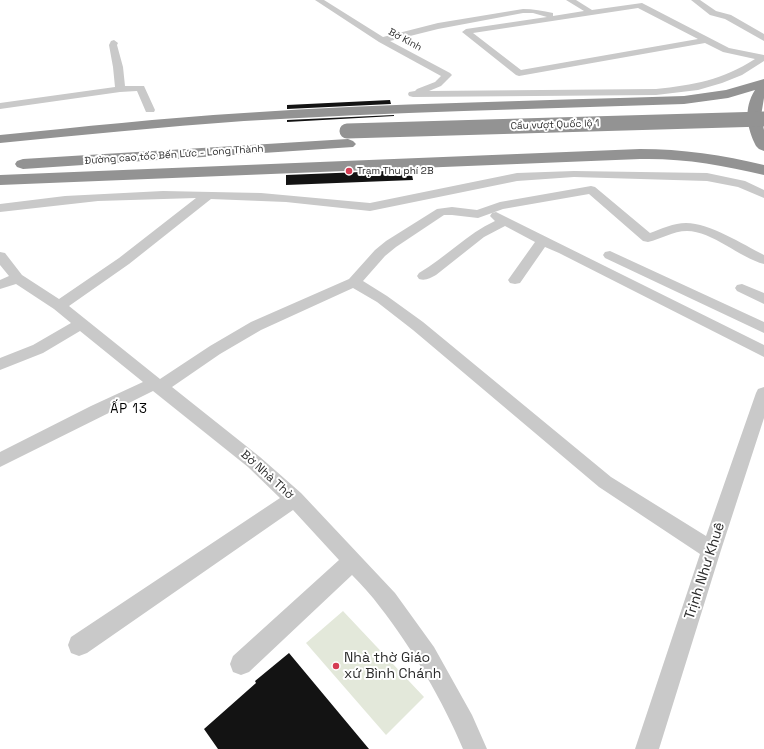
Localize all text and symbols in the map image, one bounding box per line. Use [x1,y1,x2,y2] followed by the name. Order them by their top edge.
[386,26,424,54] street label: Bờ Kinh
[510,117,600,133] street label: Cầu vượt Quốc lộ 1
[84,143,264,167] street label: Đường cao tốc Bến Lức - Long Thành
[357,165,433,177] place label: Trạm Thu phí 2B
[344,166,354,176] marker: Trạm Thu phí 2B
[110,401,148,417] district label: ẤP 13
[238,448,296,502] street label: Bờ Nhà Thờ
[681,520,729,622] street label: Trịnh Như Khuê
[344,650,441,682] place label: Nhà thờ Giáo xứ Bình Chánh
[331,661,341,671] marker: Nhà thờ Giáo xứ Bình Chánh

